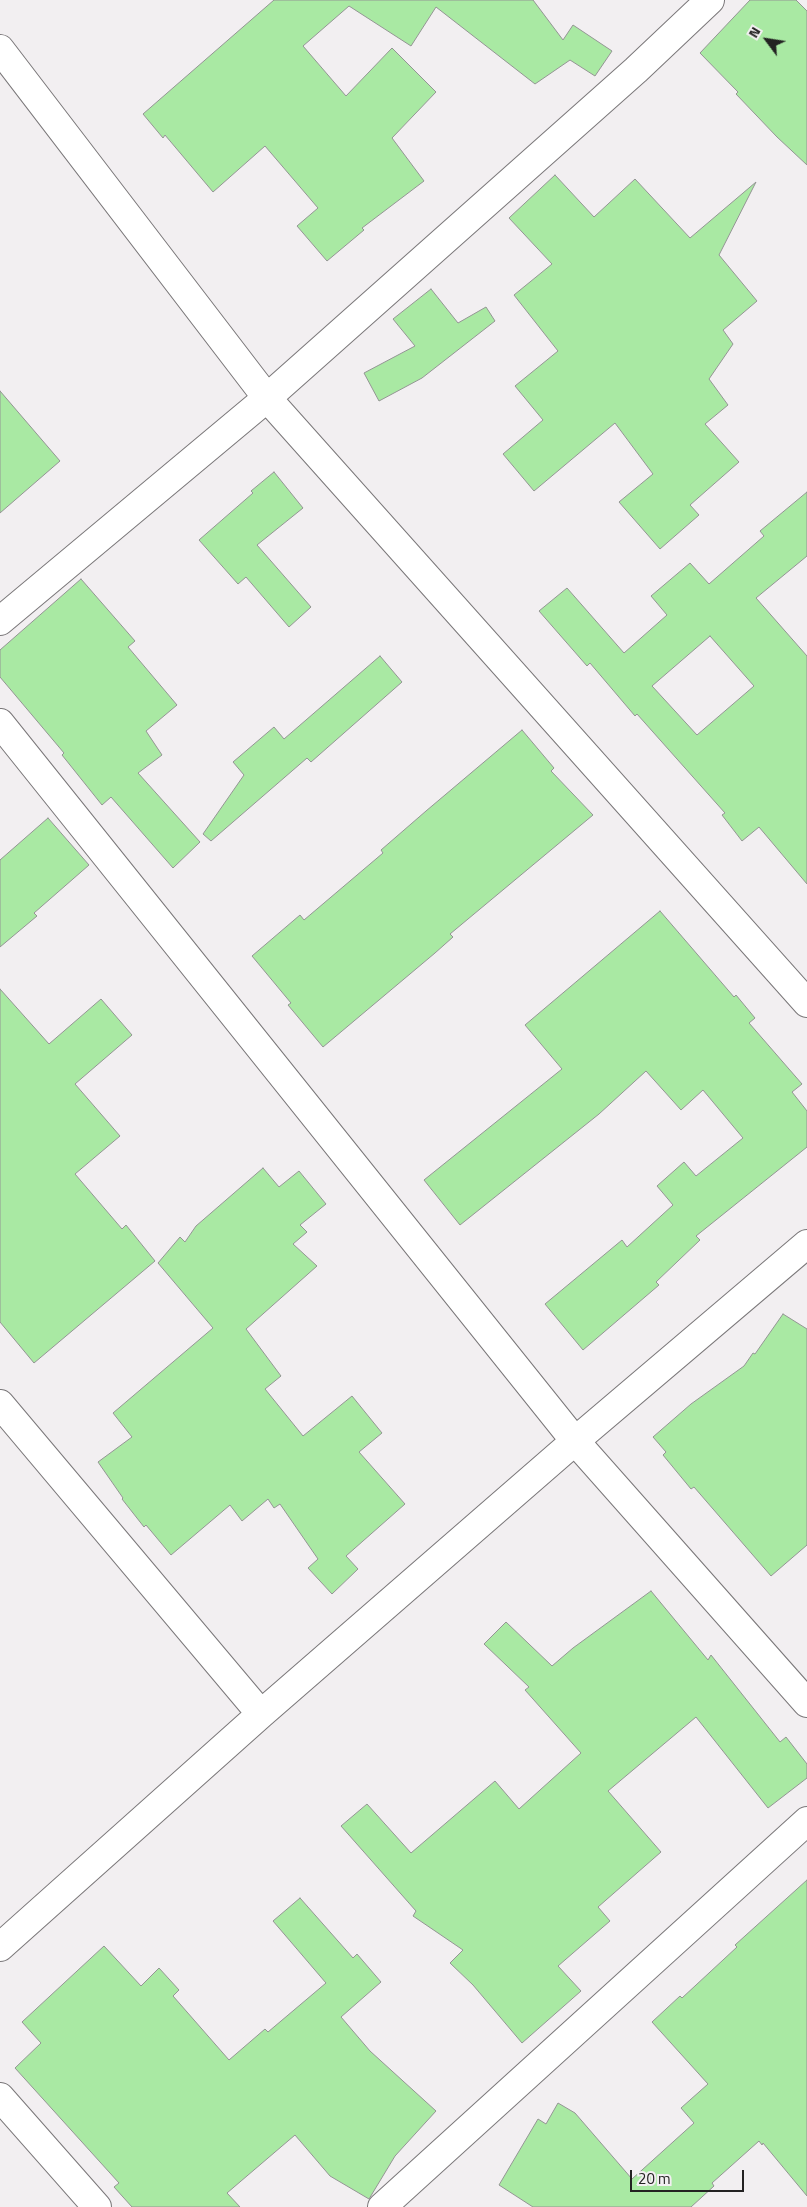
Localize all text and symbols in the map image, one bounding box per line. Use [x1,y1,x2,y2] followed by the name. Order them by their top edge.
[742,15,792,65] north arrow
[742,22,765,42] text: N
[632,2160,746,2192] scale bar
[638,2167,671,2190] text: 20 m

